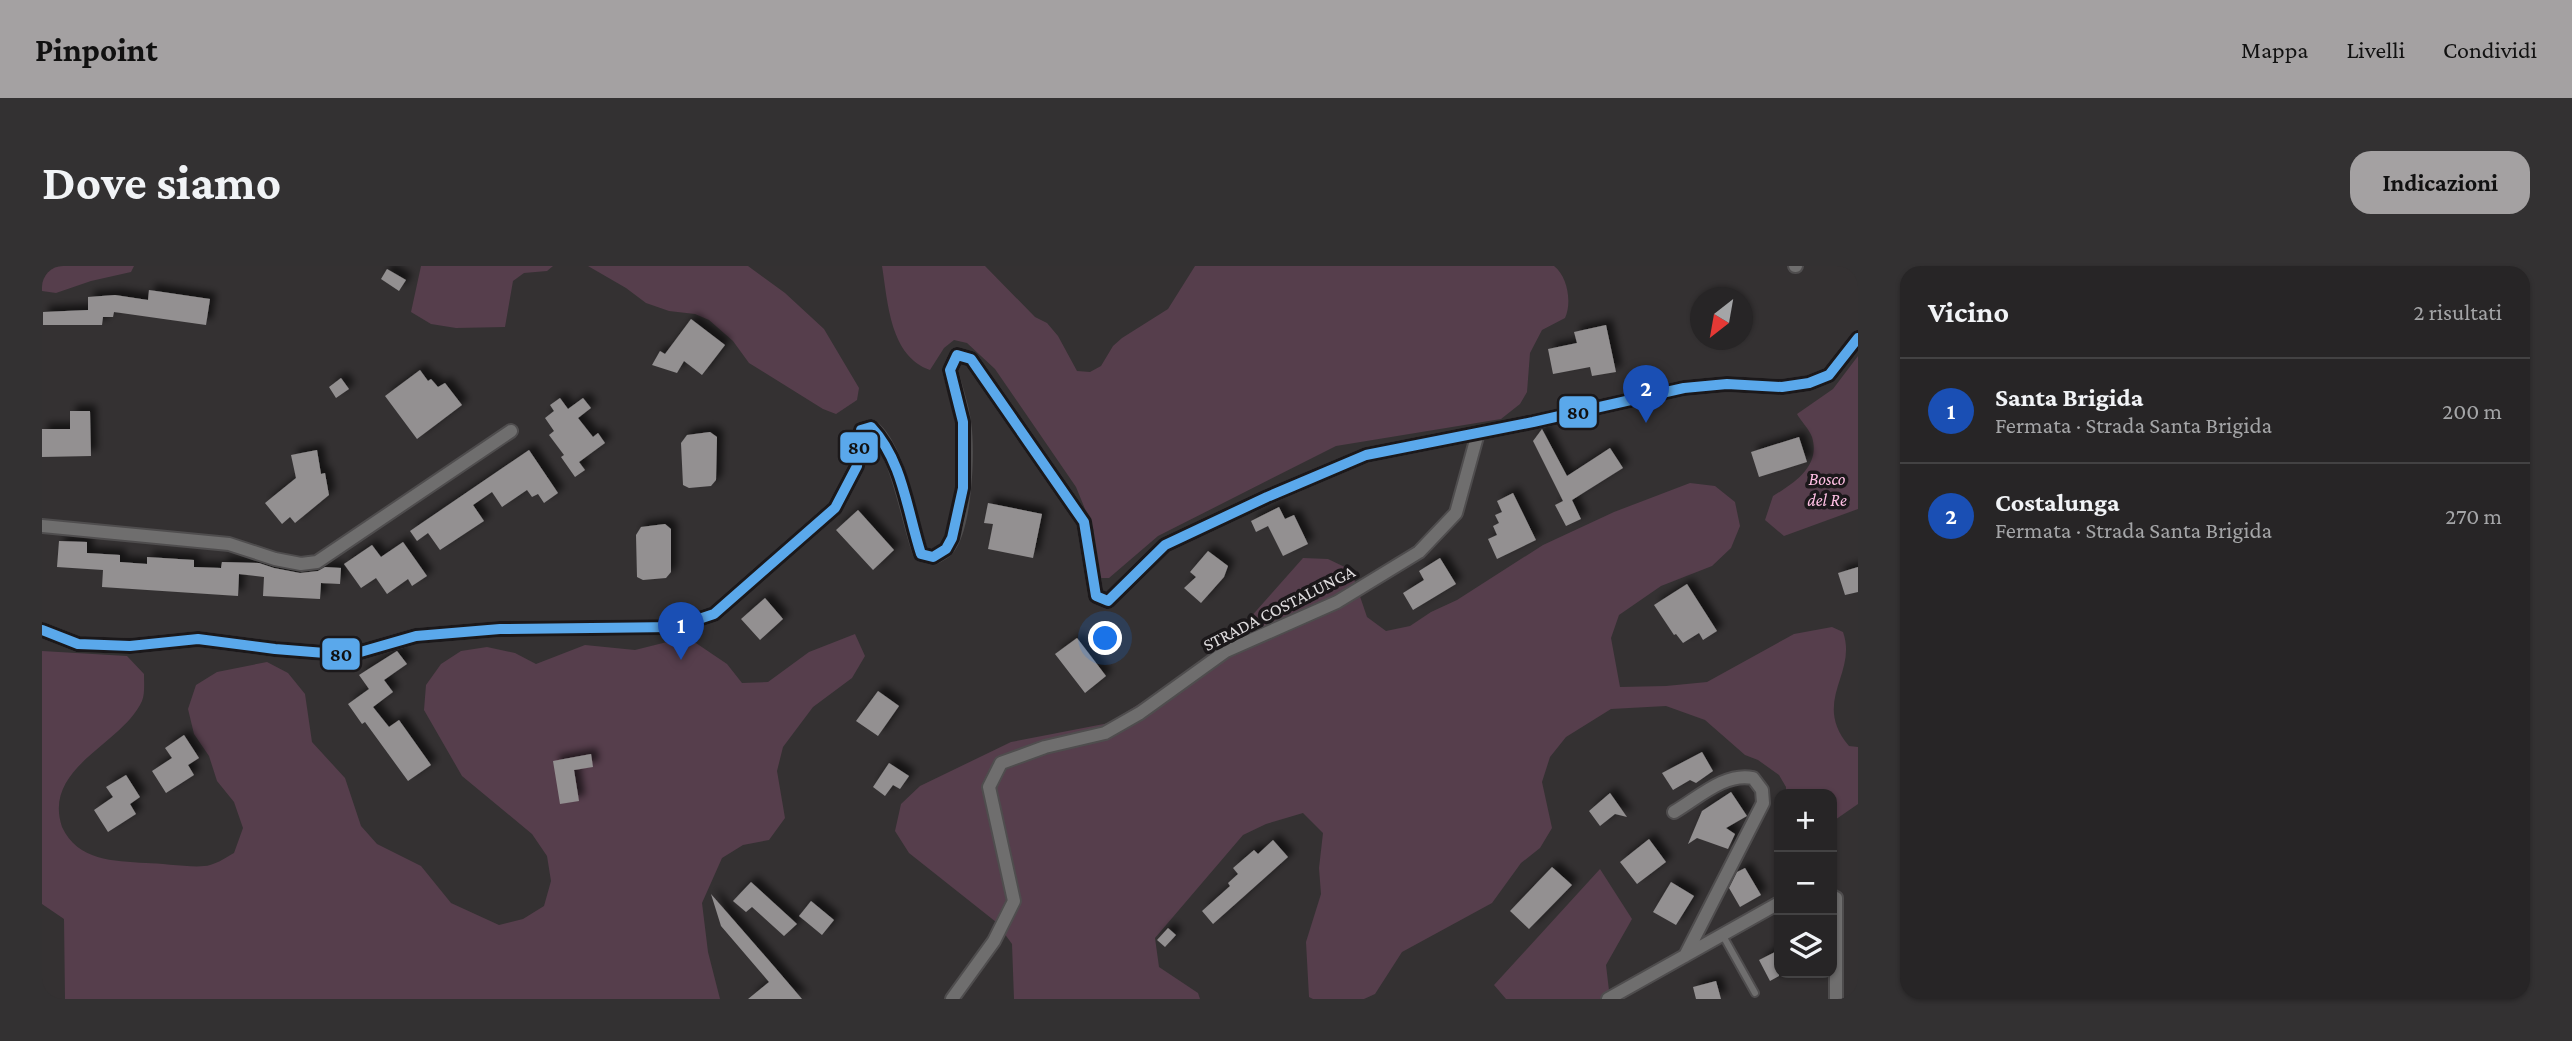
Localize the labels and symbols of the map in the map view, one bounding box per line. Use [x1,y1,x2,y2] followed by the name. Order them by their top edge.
[1690,287,1753,350] north arrow
[1623,365,1669,423] pin: 2
[1558,395,1598,429] line badge: 80
[1567,402,1589,423] text: 80
[839,431,879,464] line badge: 80
[848,437,870,458] text: 80
[1807,469,1847,510] park label: Bosco del Re
[1200,561,1359,655] street label: STRADA COSTALUNGA
[658,602,704,660] pin: 1
[1088,621,1122,655] your location
[321,637,361,671] line badge: 80
[330,644,352,665] text: 80

